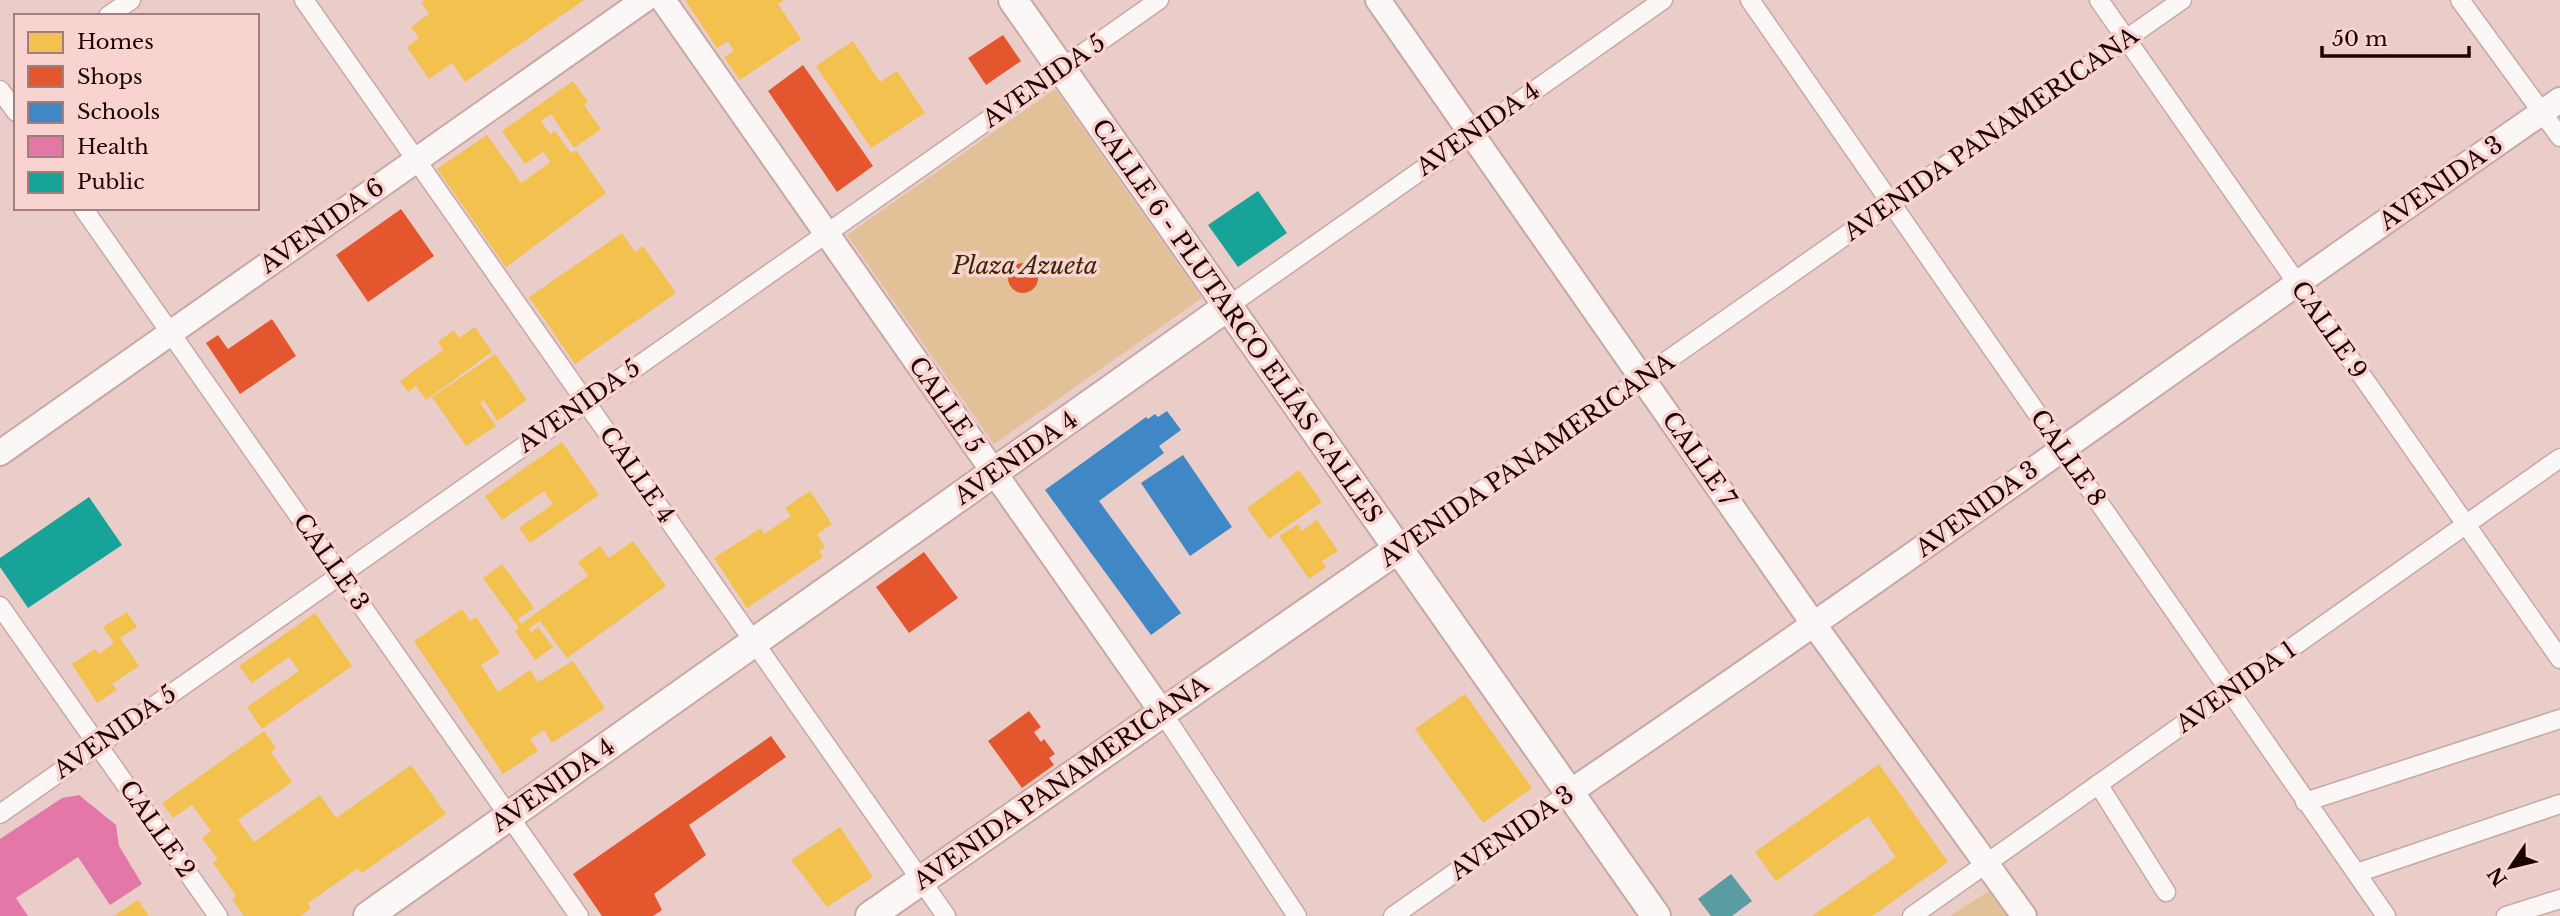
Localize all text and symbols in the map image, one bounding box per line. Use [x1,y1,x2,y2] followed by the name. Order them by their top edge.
[14,14,259,210] legend
[2322,14,2469,58] scale bar
[1837,20,2144,247] street label: AVENIDA PANAMERICANA
[2332,26,2388,52] text: 50 m
[976,28,1111,134] street label: AVENIDA 5
[77,29,154,55] text: Homes
[77,64,143,90] text: Shops
[1410,76,1545,182] street label: AVENIDA 4
[77,99,160,125] text: Schools
[1086,113,1389,528] street label: CALLE 6 - PLUTARCO ELÍAS CALLES
[2372,129,2508,236] street label: AVENIDA 3
[77,134,149,160] text: Health
[77,169,144,195] text: Public
[253,172,389,280] street label: AVENIDA 6
[951,251,1098,280] park label: Plaza Azueta
[2285,275,2374,384] street label: CALLE 9
[1373,346,1680,573] street label: AVENIDA PANAMERICANA
[903,351,990,458] street label: CALLE 5
[511,353,646,459] street label: AVENIDA 5
[2025,404,2112,512] street label: CALLE 8
[948,405,1083,511] street label: AVENIDA 4
[1656,406,1743,512] street label: CALLE 7
[594,421,681,529] street label: CALLE 4
[1909,454,2044,563] street label: AVENIDA 3
[287,508,375,616] street label: CALLE 3
[2169,634,2301,739] street label: AVENIDA 1
[907,669,1214,896] street label: AVENIDA PANAMERICANA
[47,679,182,785] street label: AVENIDA 5
[485,732,620,838] street label: AVENIDA 4
[113,775,201,883] street label: CALLE 2
[1443,779,1579,886] street label: AVENIDA 3
[2476,832,2546,902] north arrow
[2483,862,2512,890] text: N

